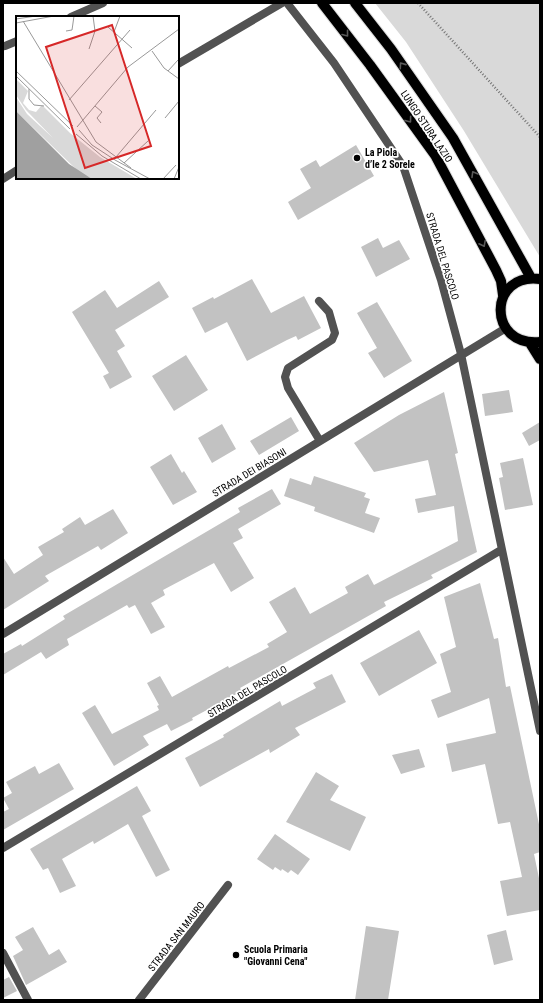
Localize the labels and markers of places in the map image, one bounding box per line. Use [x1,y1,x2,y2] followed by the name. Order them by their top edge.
[365,147,415,170] place label: La Piola d’le 2 Sorele
[352,153,362,163] marker: La Piola d’le 2 Sorele
[244,944,308,967] place label: Scuola Primaria "Giovanni Cena"
[231,950,241,960] marker: Scuola Primaria "Giovanni Cena"

